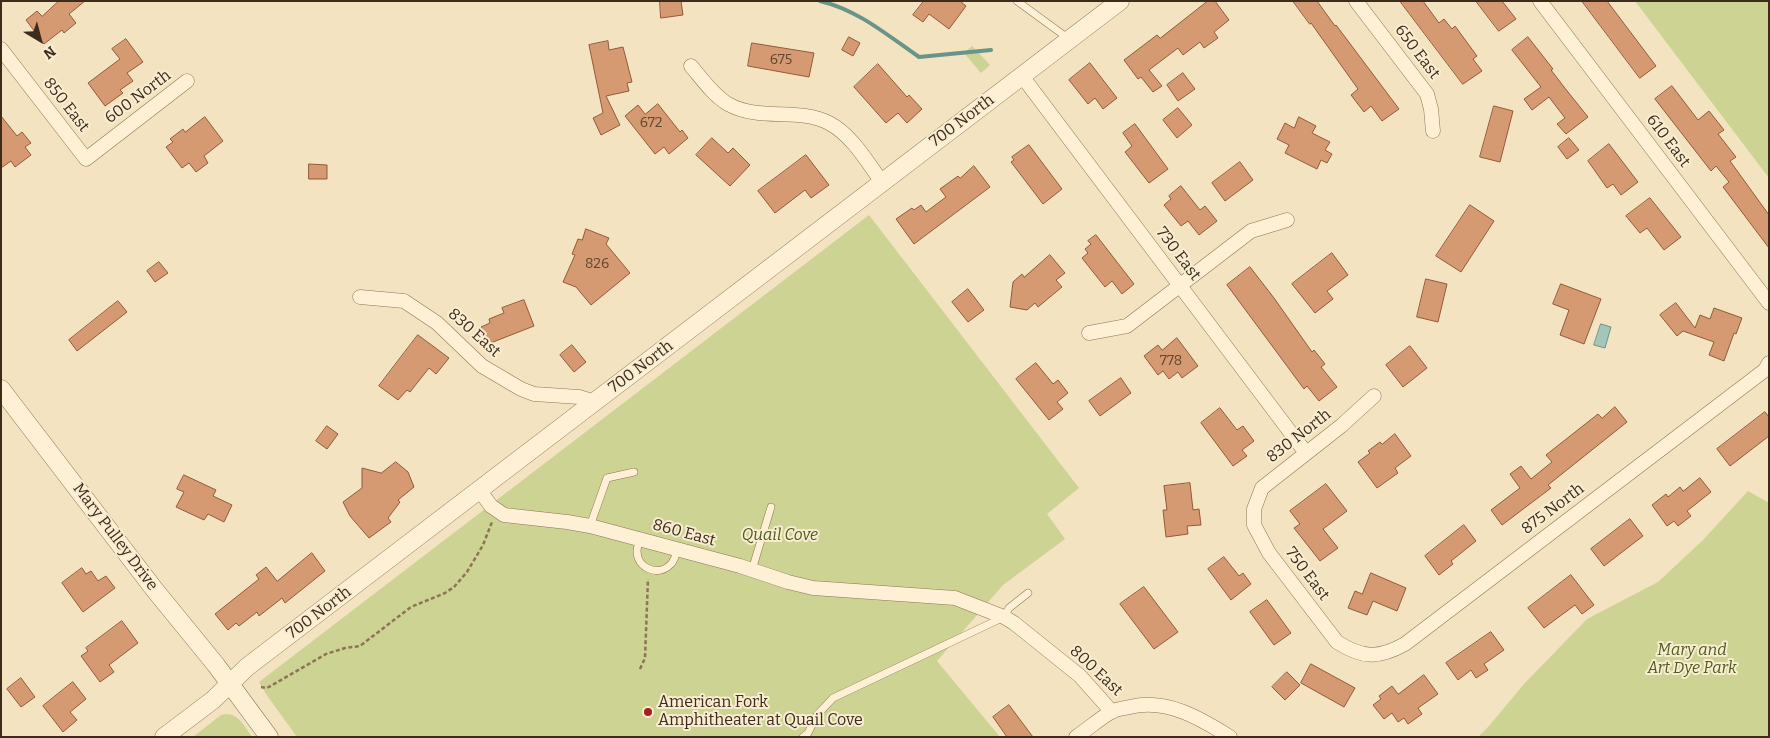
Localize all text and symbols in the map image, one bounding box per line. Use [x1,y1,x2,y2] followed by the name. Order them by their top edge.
[15,15,65,65] north arrow
[1390,21,1444,83] street label: 650 East
[40,42,59,62] text: N
[770,52,792,68] house number: 675
[101,66,175,128] street label: 600 North
[39,74,93,136] street label: 850 East
[926,91,998,151] street label: 700 North
[1642,111,1694,171] street label: 610 East
[640,115,662,131] house number: 672
[1152,223,1204,285] street label: 730 East
[585,256,609,272] house number: 826
[444,305,504,361] street label: 830 East
[605,337,677,397] street label: 700 North
[1160,353,1182,369] house number: 778
[1263,405,1335,467] street label: 830 North
[68,479,162,595] street label: Mary Pulley Drive
[1518,479,1588,539] street label: 875 North
[650,515,718,551] street label: 860 East
[742,526,818,546] park label: Quail Cove
[1281,544,1333,604] street label: 750 East
[283,583,355,643] street label: 700 North
[1647,641,1737,679] park label: Mary and Art Dye Park
[1066,642,1126,700] street label: 800 East
[658,693,863,731] place label: American Fork Amphitheater at Quail Cove
[642,706,654,718] marker: American Fork Amphitheater at Quail Cove

